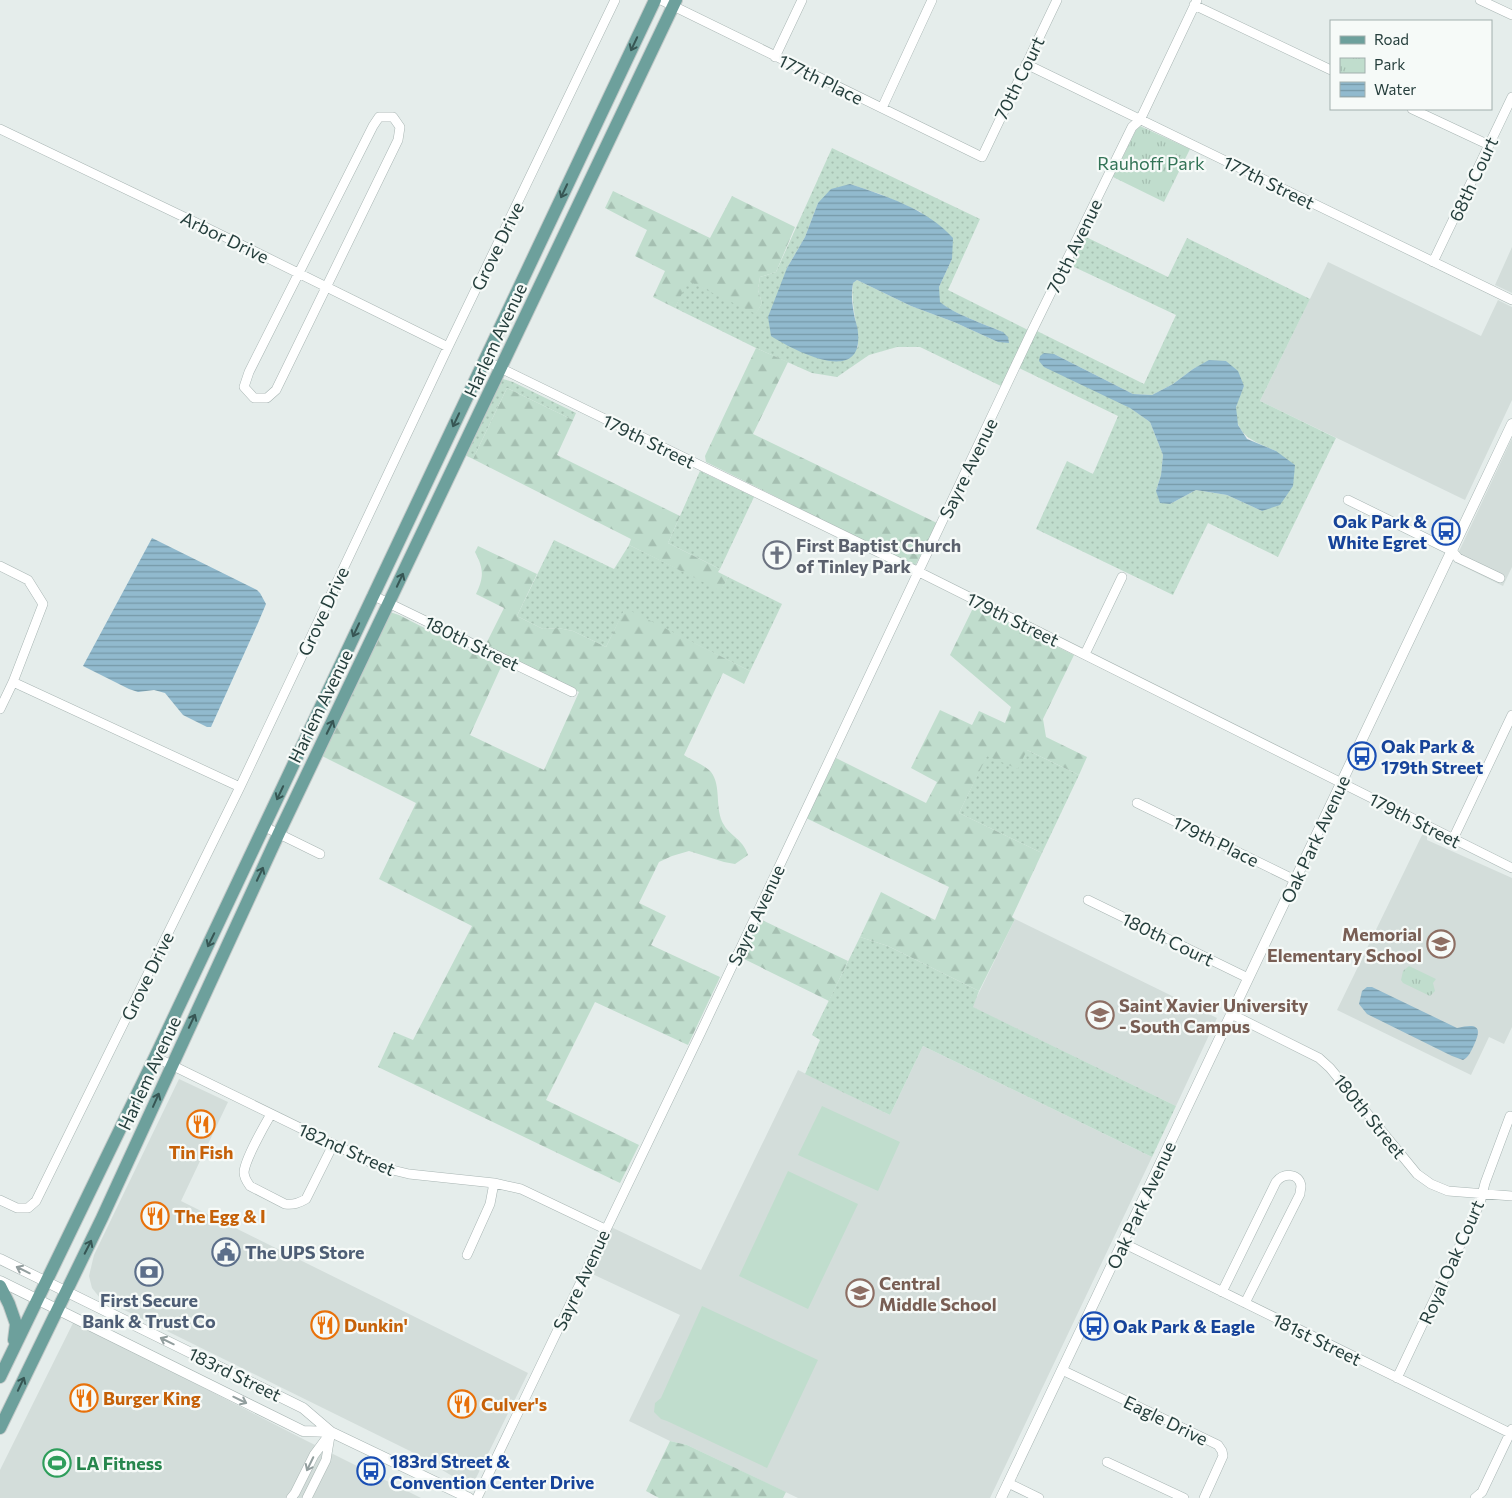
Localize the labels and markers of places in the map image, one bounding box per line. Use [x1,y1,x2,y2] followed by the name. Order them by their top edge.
[1327,510,1427,553] place label: Oak Park & White Egret
[1431,516,1461,546] bus stop icon: Oak Park & White Egret
[796,534,961,577] place label: First Baptist Church of Tinley Park
[762,540,792,570] church icon: First Baptist Church of Tinley Park
[1381,735,1484,778] place label: Oak Park & 179th Street
[1347,741,1377,771] bus stop icon: Oak Park & 179th Street
[1267,923,1422,966] place label: Memorial Elementary School
[1426,929,1456,959] school or university icon: Memorial Elementary School
[1119,994,1309,1037] place label: Saint Xavier University - South Campus
[1085,1000,1115,1030] school or university icon: Saint Xavier University - South Campus
[186,1109,216,1139] restaurant icon: Tin Fish
[169,1141,233,1163] place label: Tin Fish
[140,1201,170,1231] restaurant icon: The Egg & I
[174,1205,266,1227] place label: The Egg & I
[211,1237,241,1267] public building icon: The UPS Store
[245,1241,365,1263] place label: The UPS Store
[134,1257,164,1287] bank icon: First Secure Bank & Trust Co
[879,1272,997,1315] place label: Central Middle School
[845,1278,875,1308] school or university icon: Central Middle School
[82,1289,216,1332] place label: First Secure Bank & Trust Co
[310,1310,340,1340] restaurant icon: Dunkin'
[1079,1311,1109,1341] bus stop icon: Oak Park & Eagle
[344,1314,408,1336] place label: Dunkin'
[1113,1315,1255,1337] place label: Oak Park & Eagle
[69,1383,99,1413] restaurant icon: Burger King
[103,1387,201,1409] place label: Burger King
[447,1389,477,1419] restaurant icon: Culver's
[481,1393,547,1415] place label: Culver's
[42,1448,72,1478] sports icon: LA Fitness
[390,1450,594,1493] place label: 183rd Street & Convention Center Drive
[76,1452,162,1474] place label: LA Fitness
[356,1456,386,1486] bus stop icon: 183rd Street & Convention Center Drive

